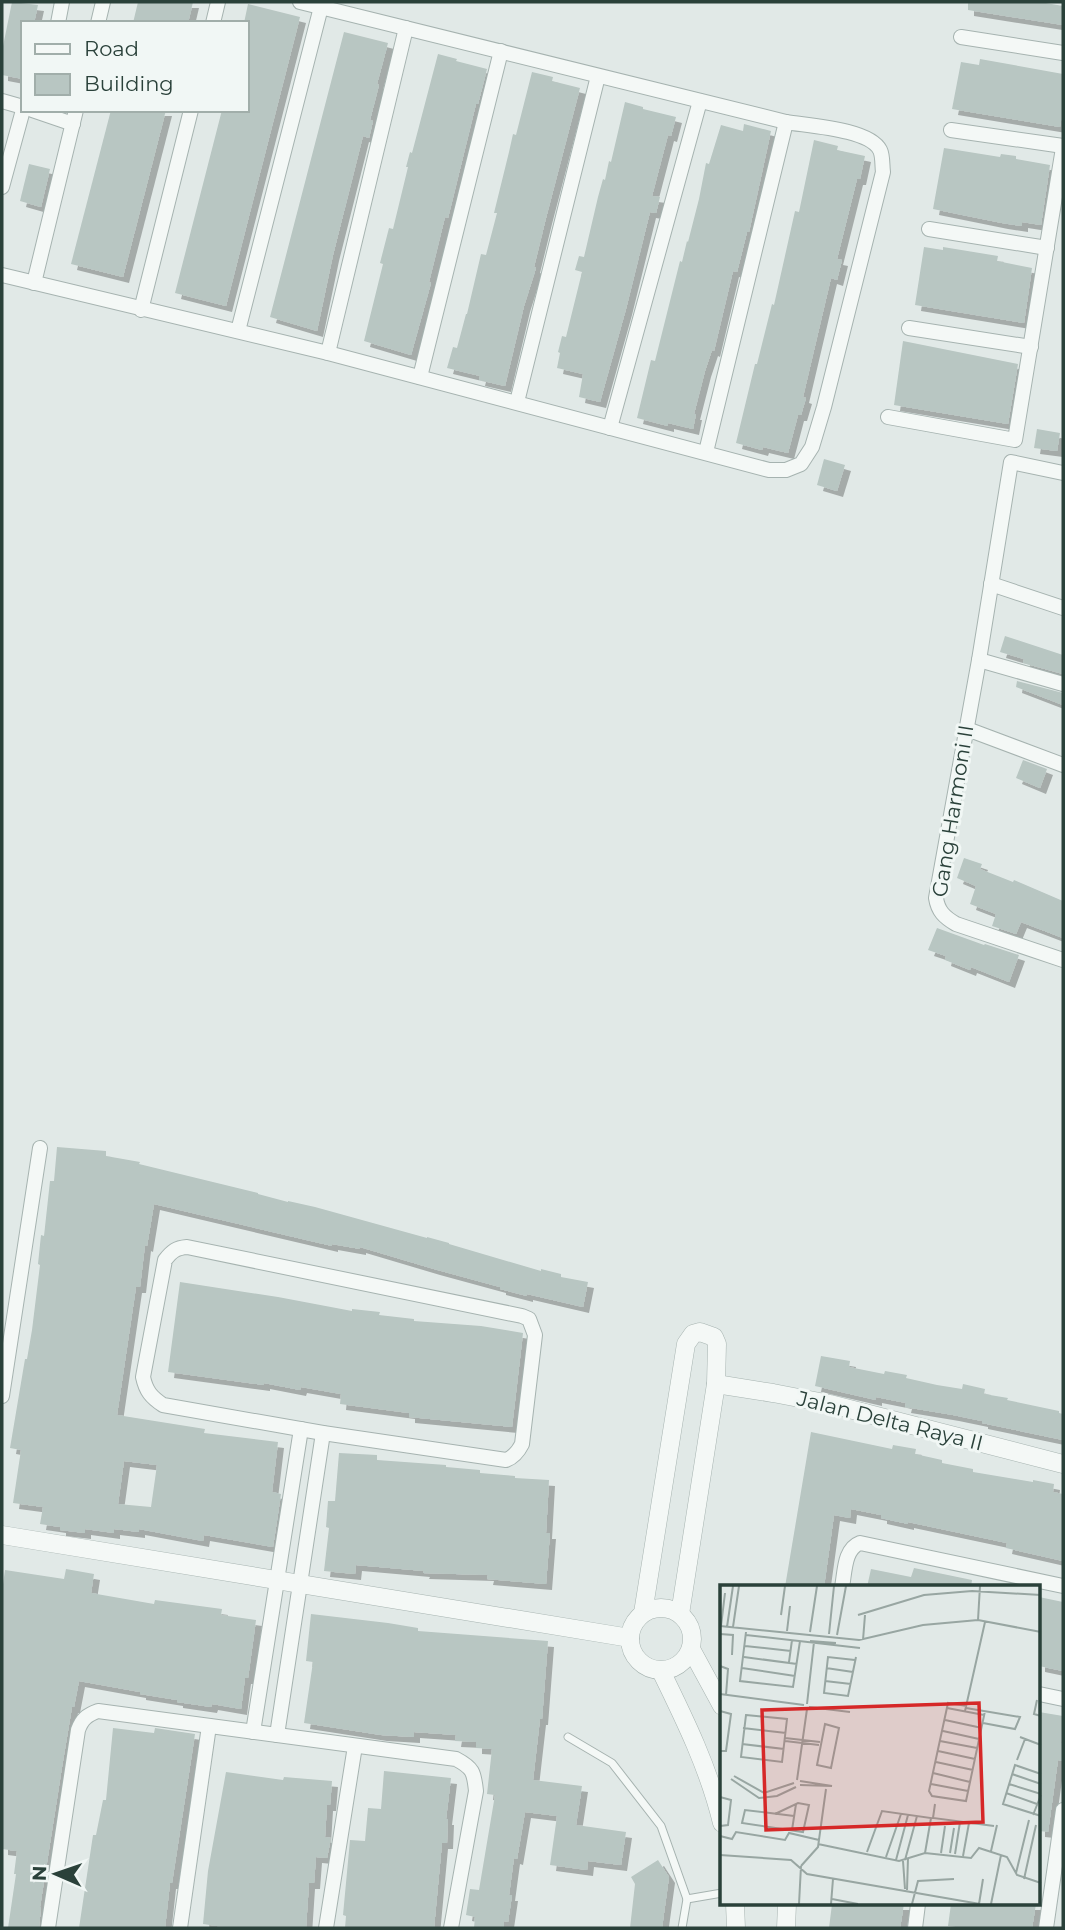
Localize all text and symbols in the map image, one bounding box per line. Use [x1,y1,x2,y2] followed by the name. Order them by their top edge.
[21,21,248,112] legend
[84,36,139,61] text: Road
[84,71,174,96] text: Building
[927,723,978,899] street label: Gang Harmoni II
[794,1385,986,1456] street label: Jalan Delta Raya II
[720,1585,1040,1906] inset map
[21,1839,91,1909] north arrow
[28,1865,51,1882] text: N

